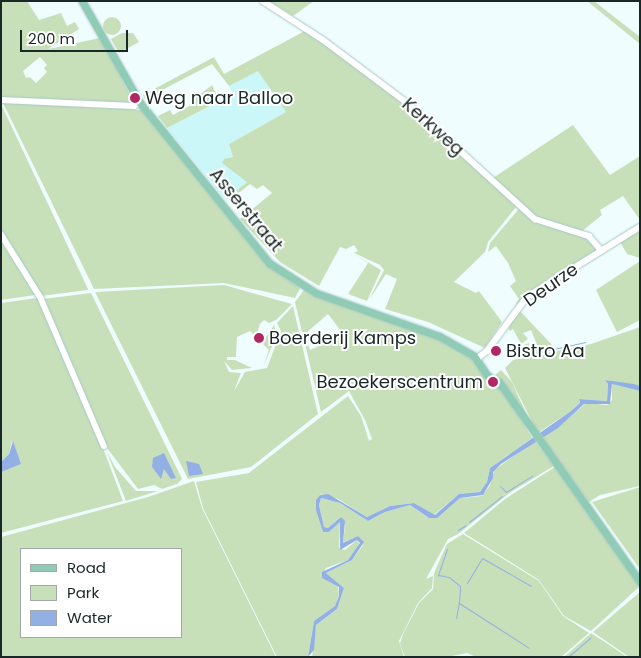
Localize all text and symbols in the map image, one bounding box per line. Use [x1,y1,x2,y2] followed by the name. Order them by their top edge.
[22,20,130,52] scale bar
[28,28,75,49] text: 200 m
[145,87,293,109] place label: Weg naar Balloo
[129,92,141,104] marker: Weg naar Balloo
[398,94,468,160] street label: Kerkweg
[205,164,287,256] street label: Asserstraat
[520,259,582,311] street label: Deurze
[269,327,416,349] place label: Boerderij Kamps
[253,332,265,344] marker: Boerderij Kamps
[506,340,585,362] place label: Bistro Aa
[490,345,502,357] marker: Bistro Aa
[316,371,483,393] place label: Bezoekerscentrum
[487,376,499,388] marker: Bezoekerscentrum
[20,548,182,638] legend
[67,557,106,578] text: Road
[67,582,99,603] text: Park
[67,607,112,628] text: Water

